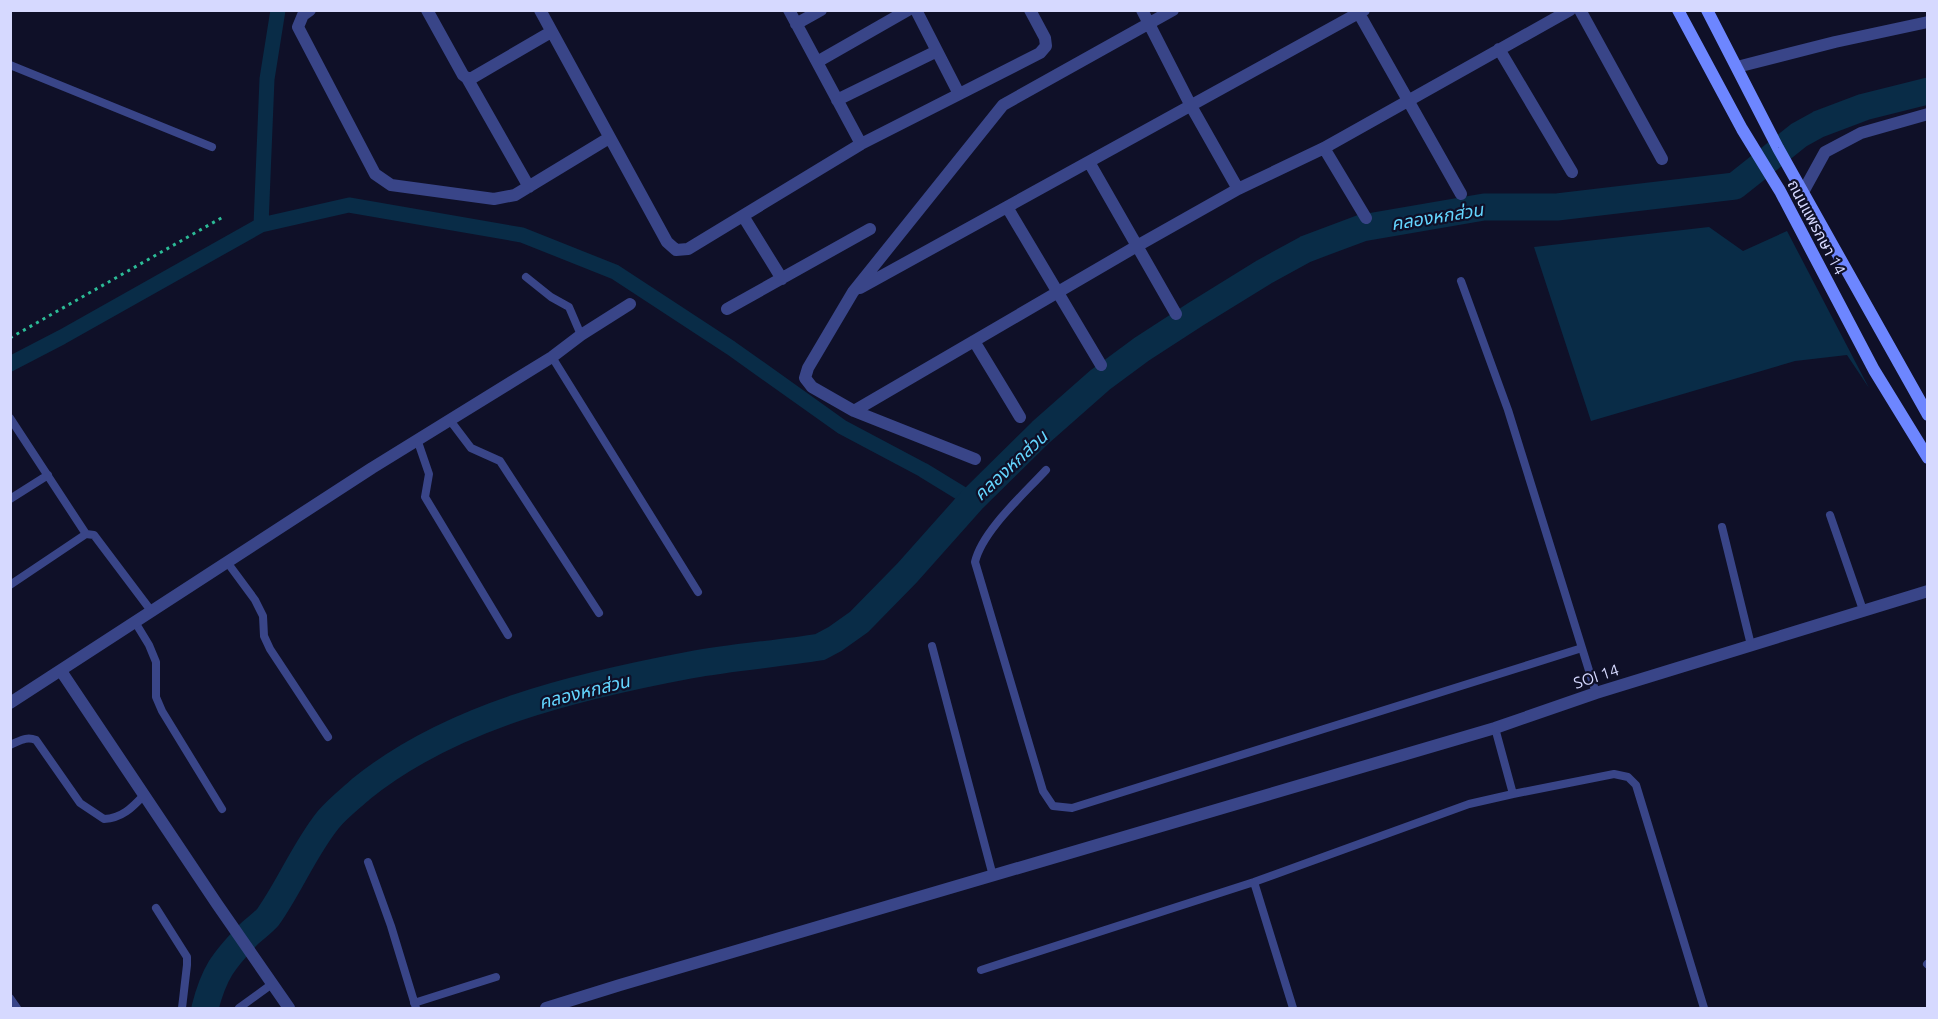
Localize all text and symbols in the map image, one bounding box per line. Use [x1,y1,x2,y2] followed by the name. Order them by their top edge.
[1784,176,1850,278] street label: ถนนแพรกษา 14
[1390,199,1485,233] water label: คลองหกส่วน
[969,425,1051,504] water label: คลองหกส่วน
[1571,660,1621,692] street label: SOI 14
[537,670,632,712] water label: คลองหกส่วน

